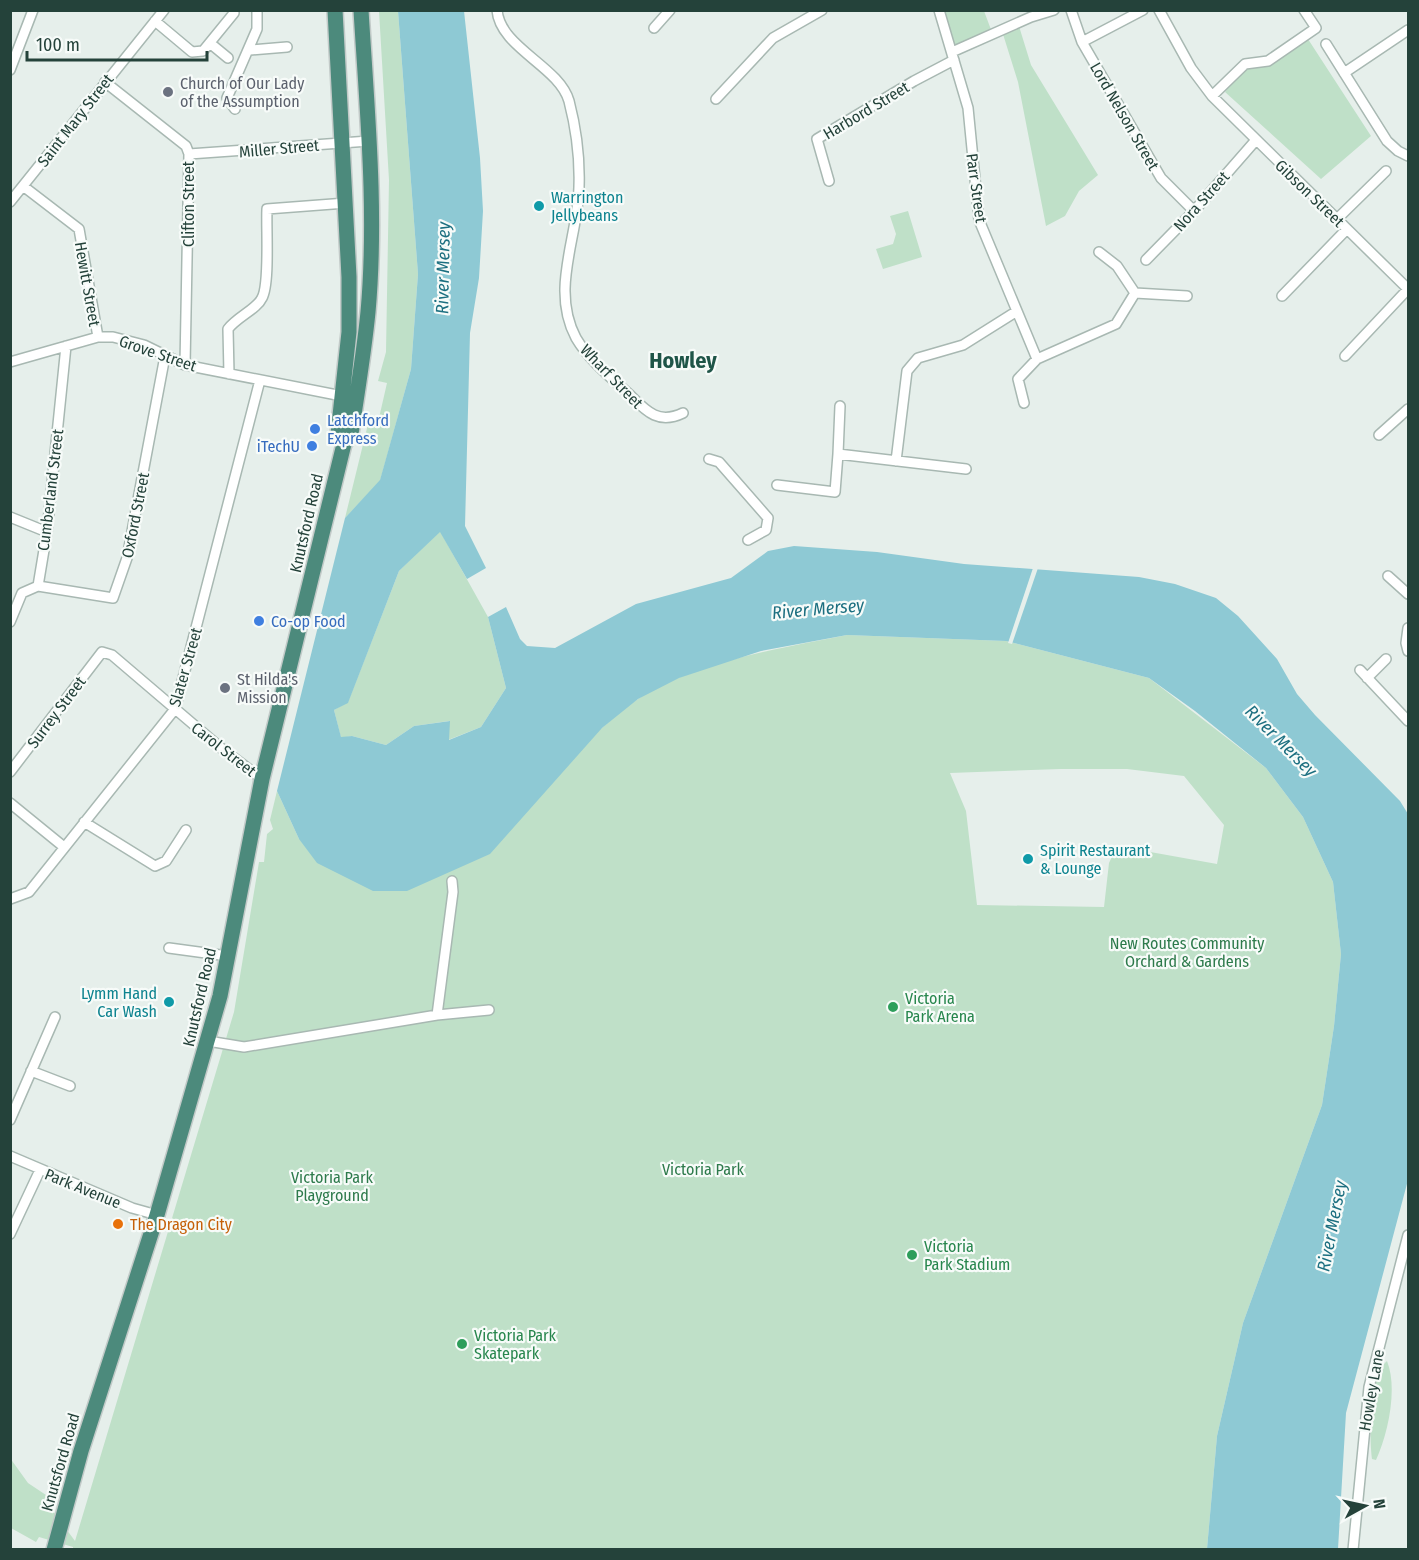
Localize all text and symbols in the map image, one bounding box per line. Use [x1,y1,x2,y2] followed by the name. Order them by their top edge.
[27,24,207,62] scale bar
[36,34,80,56] text: 100 m
[1086,59,1163,174] street label: Lord Nelson Street
[33,70,118,170] street label: Saint Mary Street
[180,74,305,111] place label: Church of Our Lady of the Assumption
[820,77,913,144] street label: Harbord Street
[161,85,175,99] marker: Church of Our Lady of the Assumption
[238,135,321,161] street label: Miller Street
[962,152,991,225] street label: Parr Street
[1271,156,1349,231] street label: Gibson Street
[179,160,198,247] street label: Clifton Street
[1169,167,1234,235] street label: Nora Street
[551,188,623,225] place label: Warrington Jellybeans
[532,199,546,213] marker: Warrington Jellybeans
[431,221,455,314] water label: River Mersey
[71,240,104,329] street label: Hewitt Street
[117,331,200,376] street label: Grove Street
[576,340,647,413] street label: Wharf Street
[649,347,717,374] district label: Howley
[327,411,389,448] place label: Latchford Express
[308,422,322,436] marker: Latchford Express
[34,427,67,552] street label: Cumberland Street
[257,437,300,456] place label: iTechU
[305,439,319,453] marker: iTechU
[118,470,153,560] street label: Oxford Street
[286,472,327,575] street label: Knutsford Road
[771,594,866,624] water label: River Mersey
[271,612,346,631] place label: Co-op Food
[252,614,266,628] marker: Co-op Food
[165,625,206,709] street label: Slater Street
[237,670,298,707] place label: St Hilda's Mission
[23,672,90,752] street label: Surrey Street
[218,681,232,695] marker: St Hilda's Mission
[1241,701,1322,782] water label: River Mersey
[188,718,260,781] street label: Carol Street
[1040,841,1151,878] place label: Spirit Restaurant & Lounge
[1021,852,1035,866] marker: Spirit Restaurant & Lounge
[1110,934,1265,971] park label: New Routes Community Orchard & Gardens
[179,946,220,1049] street label: Knutsford Road
[81,984,157,1021] place label: Lymm Hand Car Wash
[905,989,975,1026] place label: Victoria Park Arena
[162,995,176,1009] marker: Lymm Hand Car Wash
[886,1000,900,1014] marker: Victoria Park Arena
[662,1160,745,1179] park label: Victoria Park
[42,1165,124,1212] street label: Park Avenue
[291,1168,374,1205] park label: Victoria Park Playground
[1312,1178,1352,1273] water label: River Mersey
[130,1215,233,1234] place label: The Dragon City
[111,1217,125,1231] marker: The Dragon City
[924,1237,1010,1274] place label: Victoria Park Stadium
[905,1248,919,1262] marker: Victoria Park Stadium
[474,1326,557,1363] place label: Victoria Park Skatepark
[455,1337,469,1351] marker: Victoria Park Skatepark
[1355,1348,1388,1432] street label: Howley Lane
[37,1411,84,1513] street label: Knutsford Road
[1335,1476,1395,1536] north arrow
[1369,1498,1389,1510] text: N

